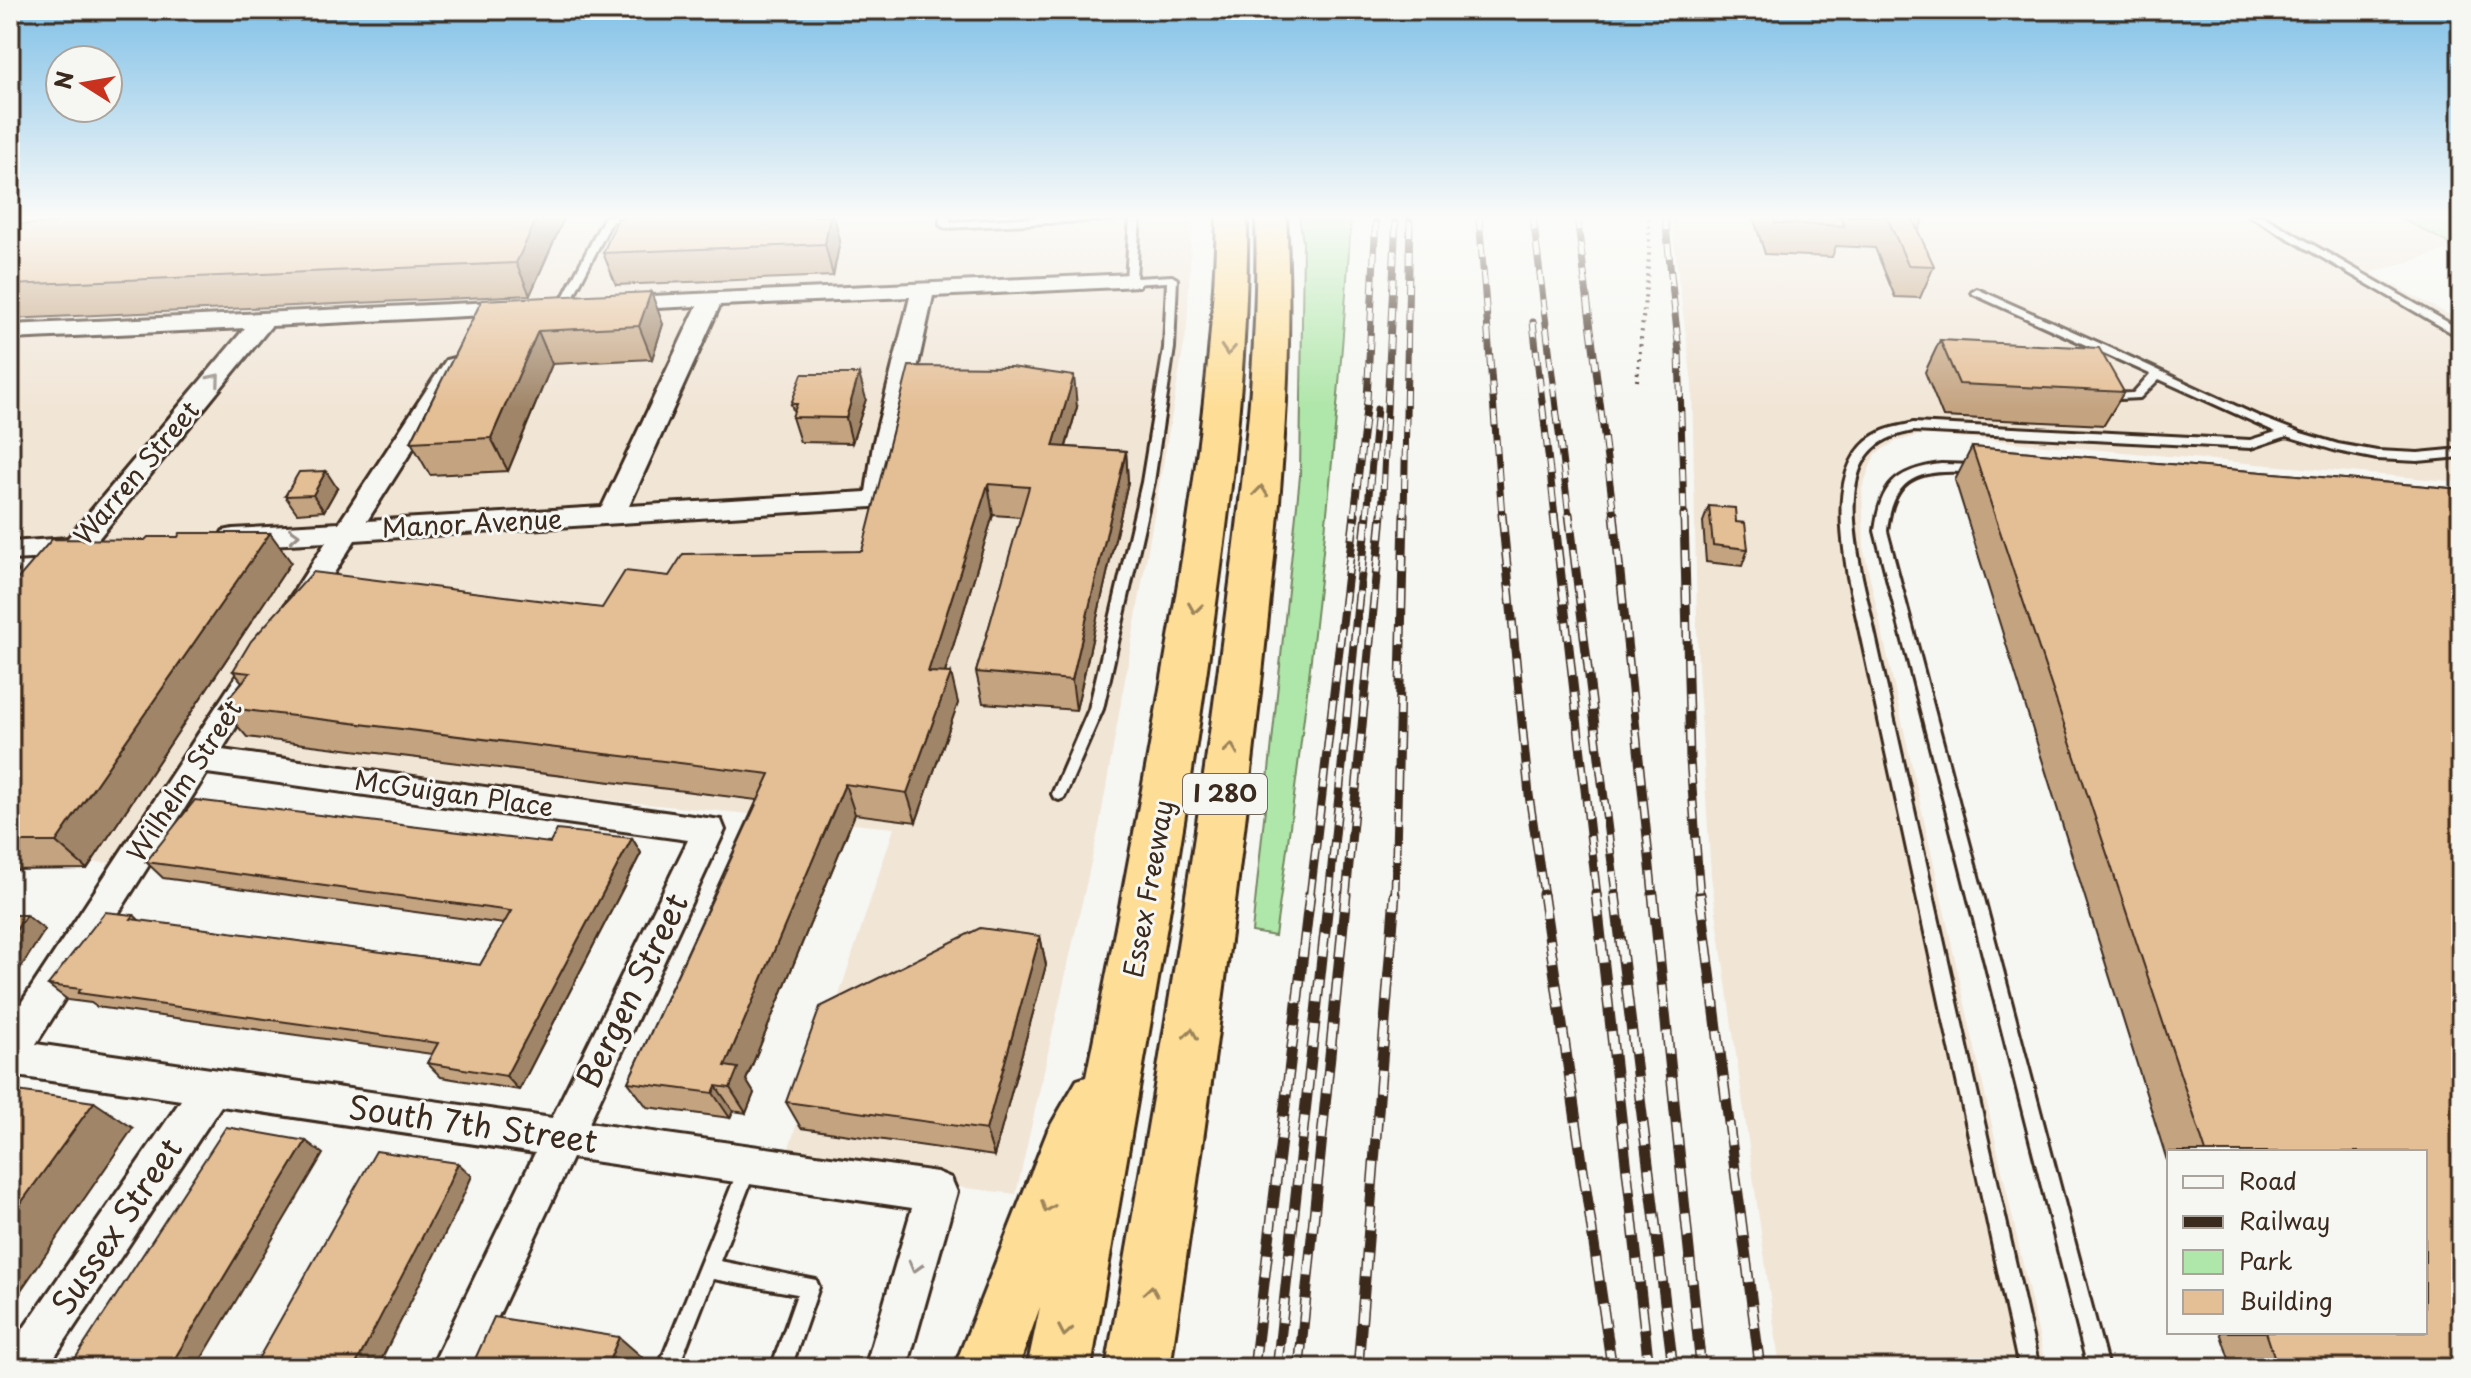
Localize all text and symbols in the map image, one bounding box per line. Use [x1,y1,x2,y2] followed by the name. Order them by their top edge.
[44,44,124,124] north arrow
[45,68,81,92] text: N
[1220,344,1237,357] one-way arrow
[205,374,220,388] one-way arrow
[64,391,208,553] street label: Warren Street
[1252,484,1269,497] one-way arrow
[381,498,563,547] street label: Manor Avenue
[288,527,301,544] one-way arrow
[1187,601,1204,615] one-way arrow
[117,691,251,869] street label: Wilhelm Street
[1222,742,1239,756] one-way arrow
[352,759,556,826] street label: McGuigan Place
[1183,774,1267,814] road number: I 280
[1113,797,1182,981] street label: Essex Freeway
[563,885,699,1096] street label: Bergen Street
[1182,1027,1199,1041] one-way arrow
[346,1082,601,1164] street label: South 7th Street
[38,1128,192,1324] street label: Sussex Street
[2167,1150,2427,1334] legend
[2239,1162,2297,1198] text: Road
[1040,1199,1056,1213] one-way arrow
[2239,1202,2330,1238] text: Railway
[2239,1242,2293,1278] text: Park
[908,1260,924,1274] one-way arrow
[2239,1282,2333,1318] text: Building
[1141,1284,1158,1298] one-way arrow
[1058,1324,1075,1338] one-way arrow

